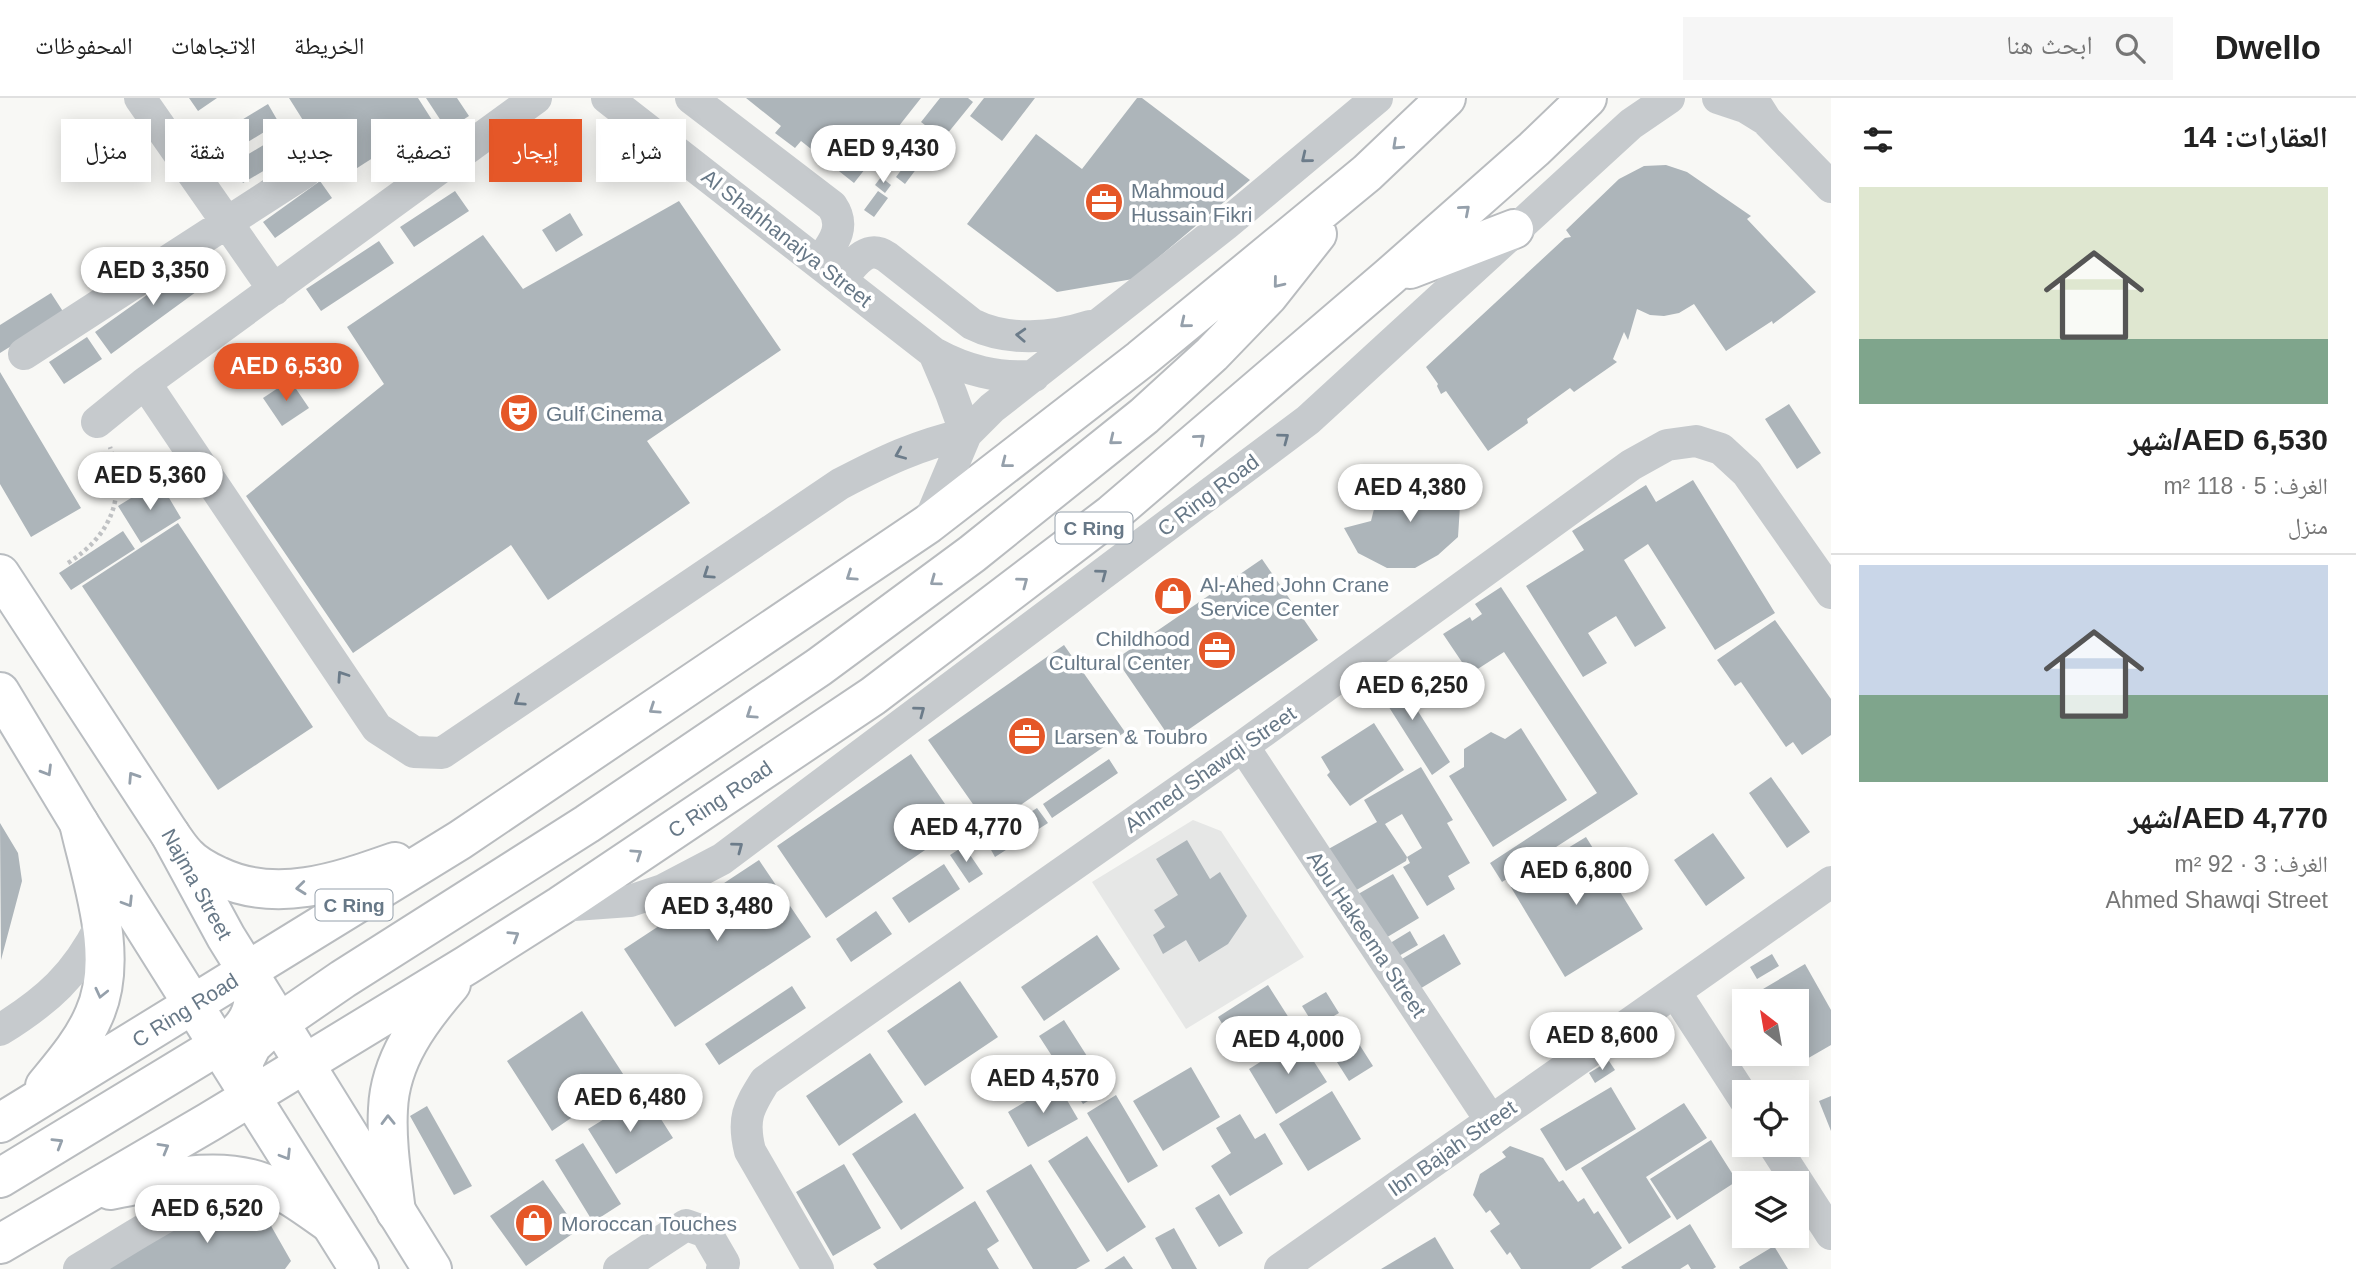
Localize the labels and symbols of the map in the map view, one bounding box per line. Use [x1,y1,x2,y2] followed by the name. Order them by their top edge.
[803,126,963,185] pin: AED 9,430
[1392,136,1405,149] one-way arrow
[1302,150,1314,163] one-way arrow
[698,165,877,311] street label: Al Shahhanaiya Street
[1131,179,1252,226] place label: Mahmoud Hussain Fikri
[1083,181,1125,223] office icon: Mahmoud Hussain Fikri
[1457,206,1470,218] one-way arrow
[73,248,233,307] pin: AED 3,350
[1274,275,1286,288] one-way arrow
[1180,314,1193,327] one-way arrow
[1015,328,1026,343] one-way arrow
[206,344,366,403] pin: AED 6,530
[498,392,540,434] theatre icon: Gulf Cinema
[546,402,663,425] place label: Gulf Cinema
[1109,432,1121,445] one-way arrow
[1276,434,1289,446] one-way arrow
[1192,435,1205,447] one-way arrow
[895,446,908,460] one-way arrow
[1153,450,1263,540] street label: C Ring Road
[70,452,230,512] pin: AED 5,360
[1001,455,1014,468] one-way arrow
[1330,464,1490,524] pin: AED 4,380
[1056,512,1132,544] road number: C Ring
[703,566,716,578] one-way arrow
[846,568,859,580] one-way arrow
[1094,570,1107,583] one-way arrow
[931,573,943,586] one-way arrow
[1200,573,1389,620] place label: Al-Ahed John Crane Service Center
[1152,575,1194,617] shop icon: Al-Ahed John Crane Service Center
[1015,577,1028,590] one-way arrow
[1049,627,1190,674] place label: Childhood Cultural Center
[1196,629,1238,671] office icon: Childhood Cultural Center
[1332,662,1492,722] pin: AED 6,250
[338,671,350,684] one-way arrow
[514,693,527,705] one-way arrow
[649,701,662,713] one-way arrow
[1120,701,1300,837] street label: Ahmed Shawqi Street
[745,706,758,719] one-way arrow
[913,707,925,720] one-way arrow
[1006,715,1048,757] office icon: Larsen & Toubro
[1054,725,1208,748] place label: Larsen & Toubro
[664,756,776,842] street label: C Ring Road
[39,763,52,776] one-way arrow
[128,772,141,785] one-way arrow
[886,804,1046,864] pin: AED 4,770
[157,825,237,943] street label: Najma Street
[730,843,743,855] one-way arrow
[1303,847,1431,1021] street label: Abu Hakeema Street
[1496,848,1656,907] pin: AED 6,800
[630,849,643,862] one-way arrow
[295,880,306,895] one-way arrow
[637,884,797,943] pin: AED 3,480
[316,890,392,920] road number: C Ring
[120,894,133,907] one-way arrow
[506,931,519,944] one-way arrow
[128,968,242,1052] street label: C Ring Road
[95,987,109,999] one-way arrow
[1732,989,1810,1066] north arrow
[1522,1012,1682,1072] pin: AED 8,600
[1208,1016,1368,1076] pin: AED 4,000
[963,1056,1123,1115] pin: AED 4,570
[550,1074,710,1134] pin: AED 6,480
[1384,1095,1520,1201] street label: Ibn Bajah Street
[380,1114,396,1125] one-way arrow
[51,1138,64,1151] one-way arrow
[157,1143,170,1156] one-way arrow
[278,1148,291,1161] one-way arrow
[127,1186,287,1245] pin: AED 6,520
[513,1202,555,1244] shop icon: Moroccan Touches
[561,1212,737,1235] place label: Moroccan Touches

